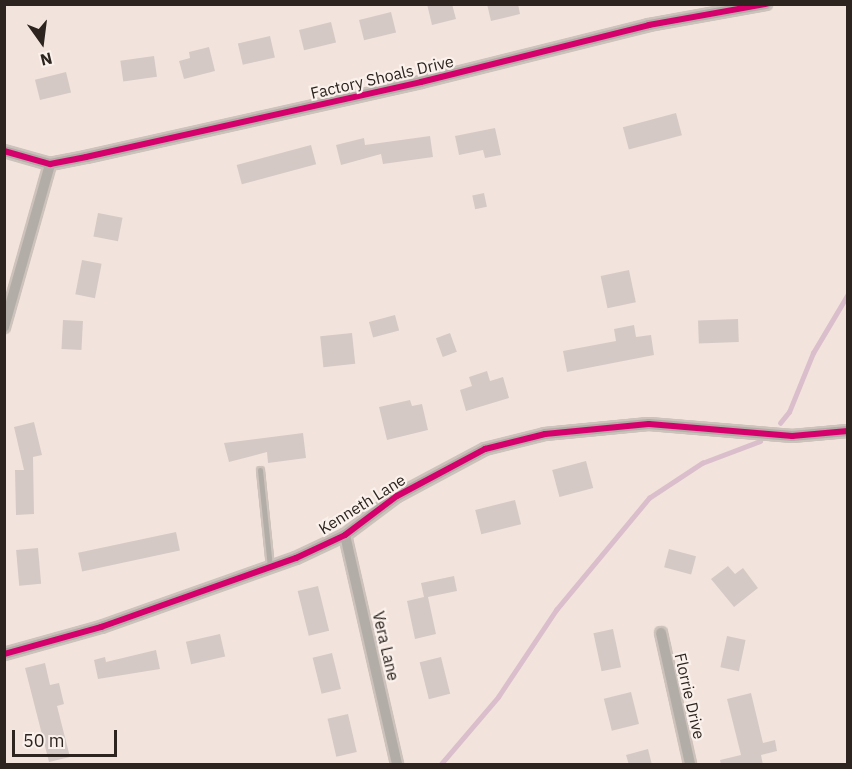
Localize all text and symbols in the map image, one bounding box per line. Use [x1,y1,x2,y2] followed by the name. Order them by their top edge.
[12,12,72,72] north arrow
[38,48,54,71] text: N
[309,51,455,103] street label: Factory Shoals Drive
[315,470,409,538] street label: Kenneth Lane
[369,609,403,683] street label: Vera Lane
[671,651,709,741] street label: Florrie Drive
[15,718,120,756] scale bar
[23,729,65,752] text: 50 m

